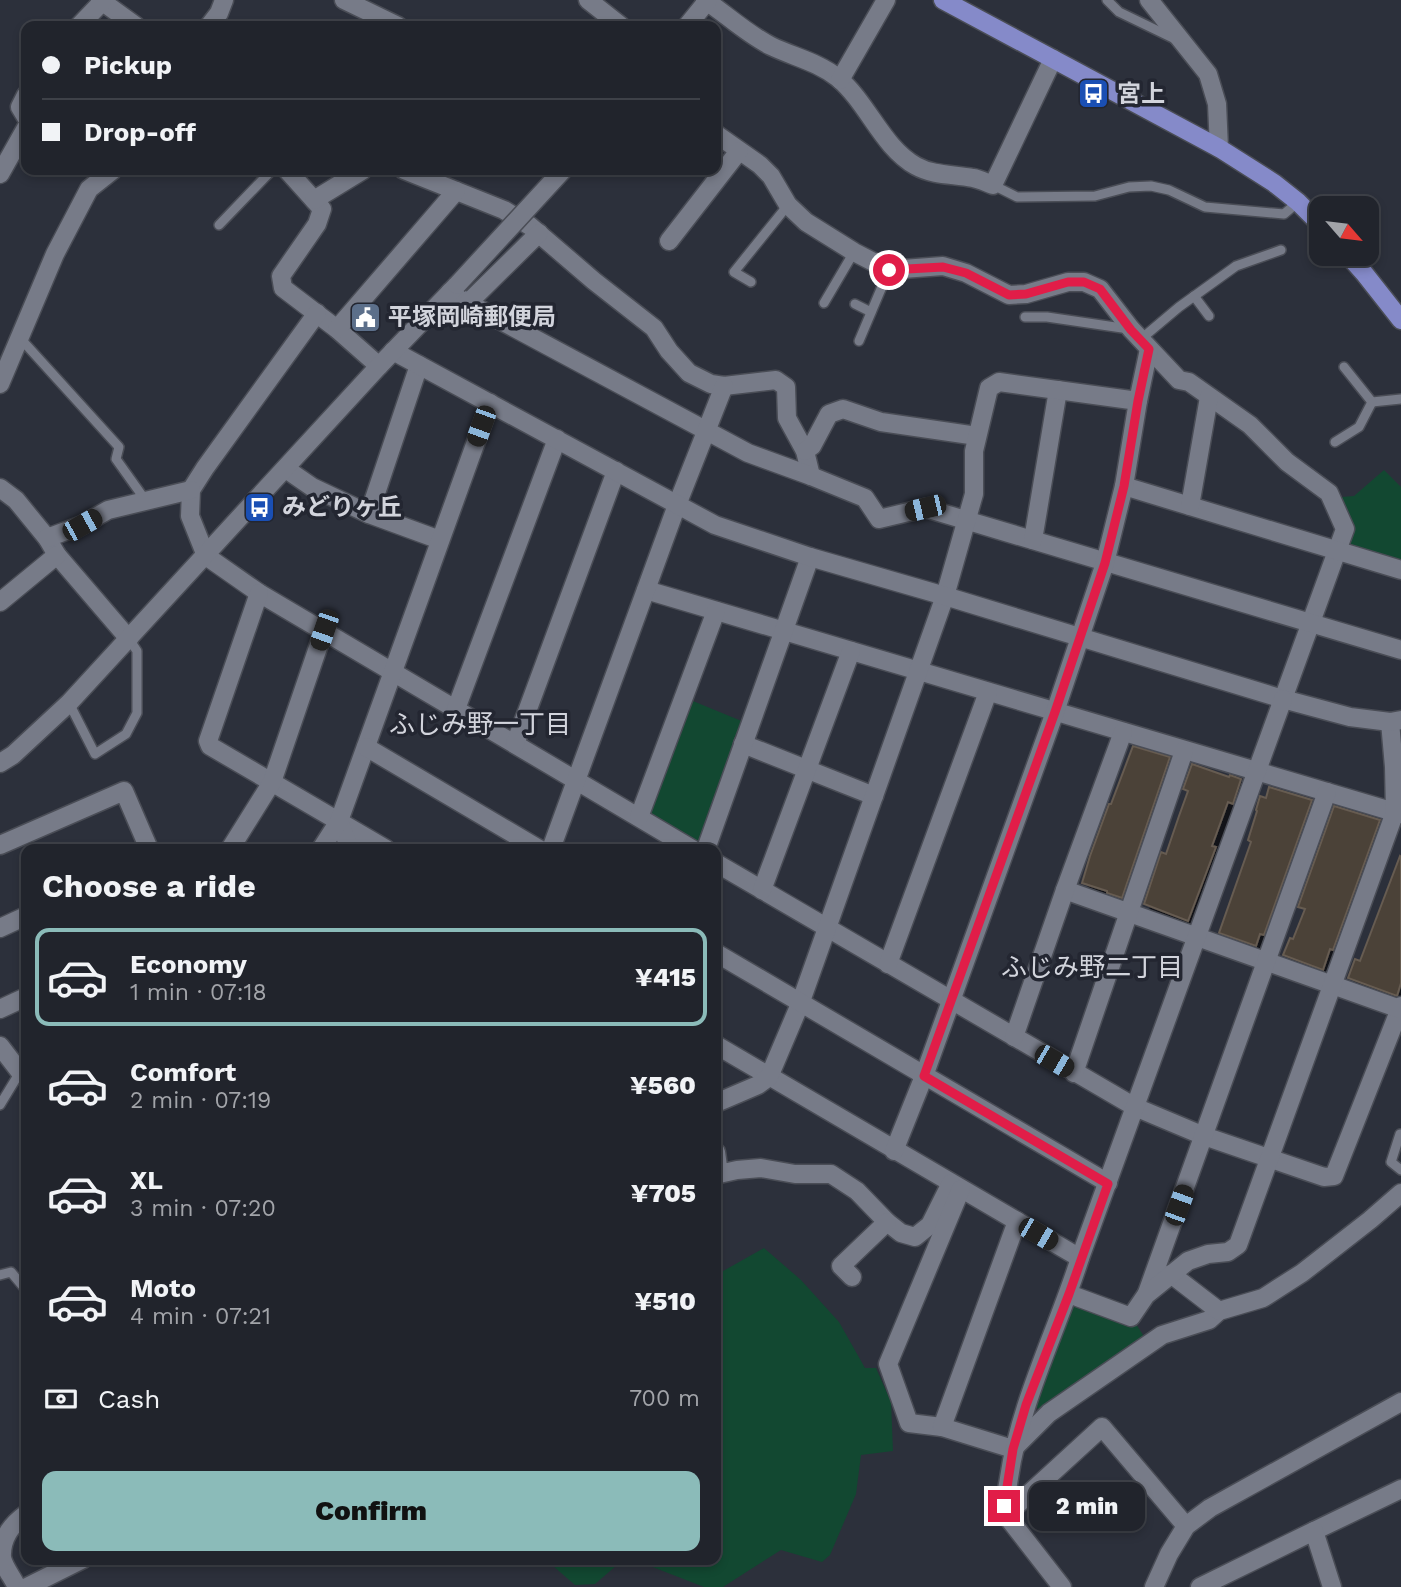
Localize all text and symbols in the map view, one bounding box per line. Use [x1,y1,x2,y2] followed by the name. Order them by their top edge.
[84,50,172,80] text: Pickup
[1077,77,1111,111] bus stop icon: 宮上
[1117,80,1165,108] place label: 宮上
[84,117,196,147] text: Drop-off
[1309,196,1379,266] north arrow
[1309,196,1379,266] map controls
[873,254,905,286] route start
[348,300,382,334] public building icon: 平塚岡崎郵便局
[388,303,556,331] place label: 平塚岡崎郵便局
[464,403,499,449] car
[242,490,276,524] bus stop icon: みどりヶ丘
[282,493,402,521] place label: みどりヶ丘
[903,493,948,523] car
[59,506,106,544] car
[308,607,341,653] car
[389,709,571,739] district label: ふじみ野一丁目
[42,867,256,905] text: Choose a ride
[46,946,109,1009] icon: car
[130,949,247,979] text: Economy
[1001,952,1183,982] district label: ふじみ野二丁目
[635,962,696,992] text: ¥415
[130,979,267,1006] text: 1 min · 07:18
[1031,1041,1078,1081] car
[46,1054,109,1117] icon: car
[130,1057,236,1087] text: Comfort
[630,1070,696,1100] text: ¥560
[130,1087,271,1114] text: 2 min · 07:19
[46,1162,109,1225] icon: car
[130,1165,163,1195] text: XL
[631,1178,696,1208] text: ¥705
[1162,1182,1197,1228] car
[130,1195,276,1222] text: 3 min · 07:20
[1015,1214,1062,1254] car
[46,1270,109,1333] icon: car
[130,1273,196,1303] text: Moto
[635,1286,696,1316] text: ¥510
[130,1303,271,1330] text: 4 min · 07:21
[42,1380,80,1418] icon: cash
[98,1384,160,1414] text: Cash
[629,1385,700,1412] text: 700 m
[42,1471,700,1551] button: Confirm
[1028,1482,1144,1530] callout: 2 min
[988,1490,1020,1522] route end
[1056,1493,1118,1520] text: 2 min

